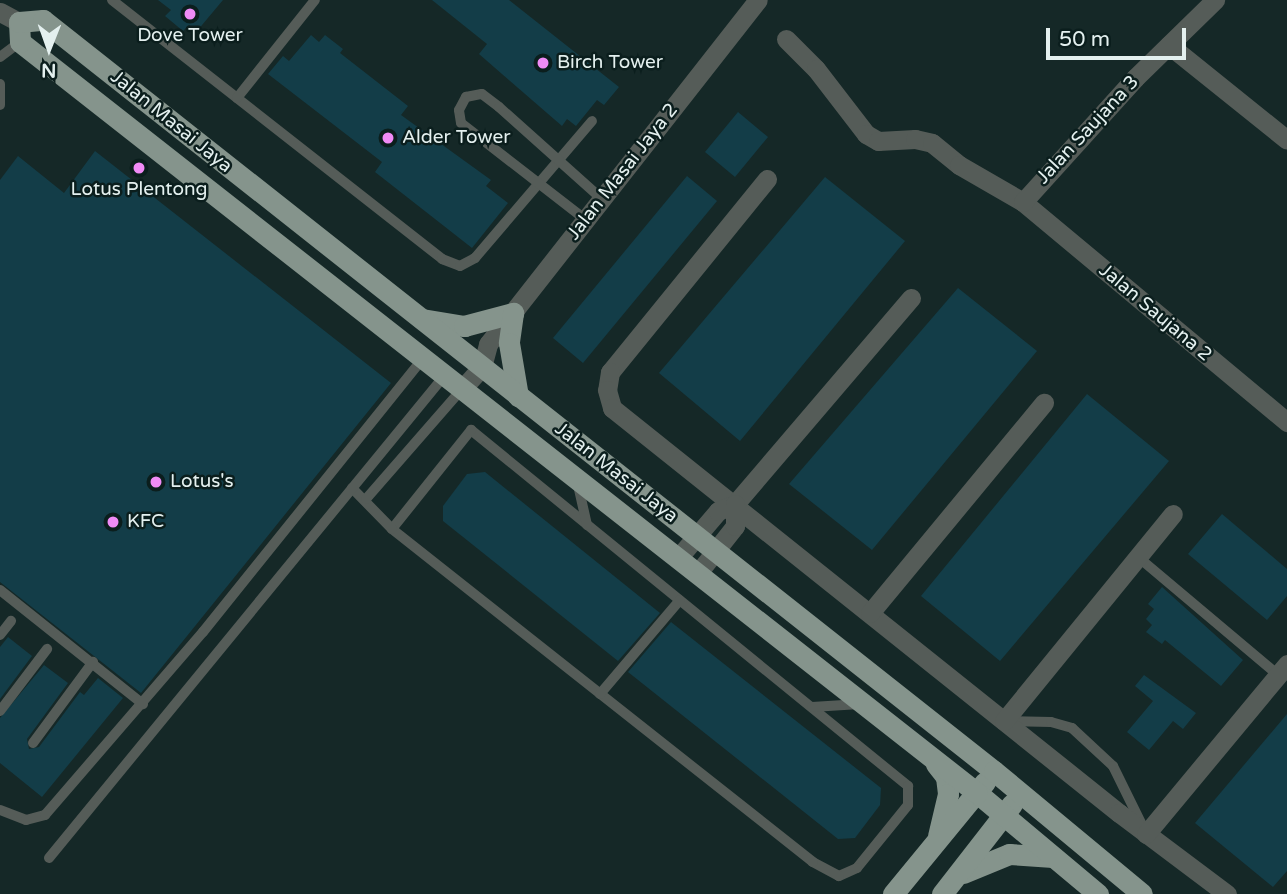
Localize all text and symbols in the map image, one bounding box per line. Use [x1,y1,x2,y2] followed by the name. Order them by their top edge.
[182,6,198,22] marker: Dove Tower
[14,14,84,84] north arrow
[1049,14,1189,58] scale bar
[137,25,243,47] place label: Dove Tower
[1059,27,1110,52] text: 50 m
[557,52,663,74] place label: Birch Tower
[535,55,551,71] marker: Birch Tower
[41,59,56,81] text: N
[106,66,236,178] street label: Jalan Masai Jaya
[1032,71,1144,189] street label: Jalan Saujana 3
[563,99,683,245] street label: Jalan Masai Jaya 2
[402,127,510,149] place label: Alder Tower
[380,130,396,146] marker: Alder Tower
[131,160,147,176] marker: Lotus Plentong
[70,179,208,201] place label: Lotus Plentong
[1094,259,1216,367] street label: Jalan Saujana 2
[550,418,682,528] street label: Jalan Masai Jaya
[170,471,234,493] place label: Lotus's
[148,474,164,490] marker: Lotus's
[127,511,164,533] place label: KFC
[105,514,121,530] marker: KFC

